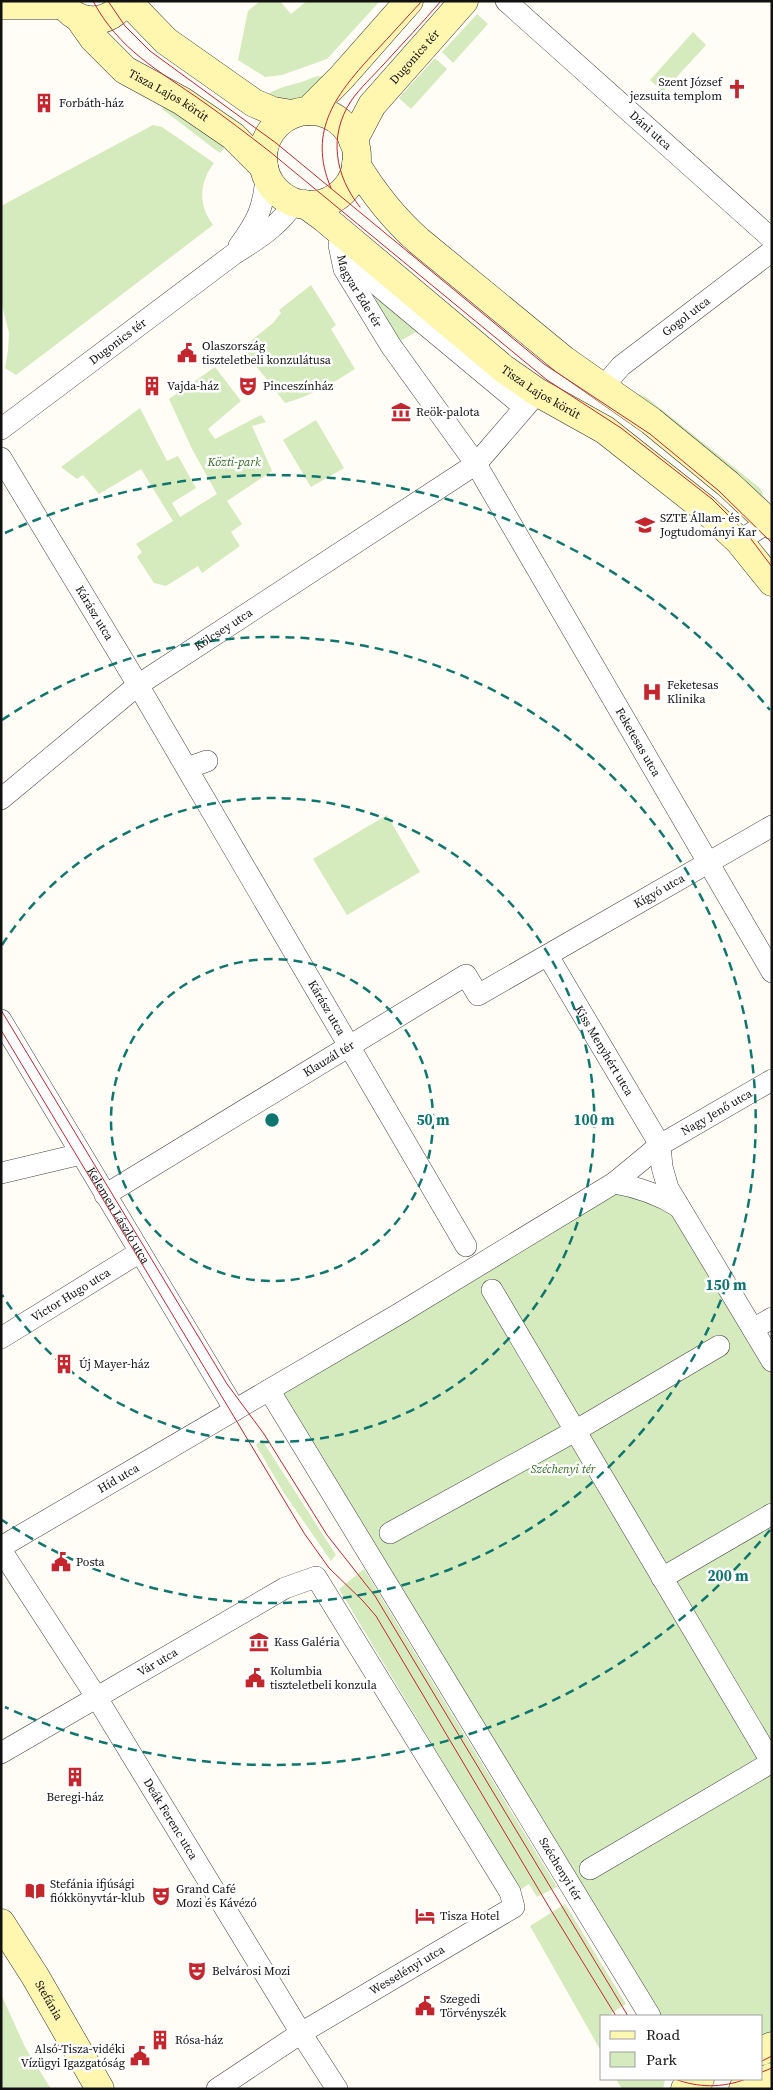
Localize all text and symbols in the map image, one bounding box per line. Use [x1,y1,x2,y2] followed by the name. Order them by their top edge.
[386,26,443,88] street label: Dugonics tér
[126,65,212,125] street label: Tisza Lajos körút
[629,74,724,104] place label: Szent József jezsuita templom
[726,78,748,100] church icon: Szent József jezsuita templom
[33,92,55,114] building icon: Forbáth-ház
[59,95,124,111] place label: Forbáth-ház
[626,107,676,154] street label: Dáni utca
[333,254,386,330] street label: Magyar Ede tér
[659,292,714,340] street label: Gogol utca
[86,315,150,368] street label: Dugonics tér
[202,338,332,368] place label: Olaszország tiszteletbeli konzulátusa
[176,342,198,364] public building icon: Olaszország tiszteletbeli konzulátusa
[498,361,583,423] street label: Tisza Lajos körút
[141,375,163,397] building icon: Vajda-ház
[237,375,259,397] theatre icon: Pinceszínház
[167,378,219,394] place label: Vajda-ház
[263,378,334,394] place label: Pinceszínház
[390,401,412,423] museum icon: Reök-palota
[416,404,480,420] place label: Reök-palota
[206,454,261,470] park label: Közti-park
[659,510,757,540] place label: SZTE Állam- és Jogtudományi Kar
[634,514,656,536] school or university icon: SZTE Állam- és Jogtudományi Kar
[72,583,118,644] street label: Kárász utca
[191,604,256,654] street label: Kölcsey utca
[667,677,718,707] place label: Feketesas Klinika
[641,681,663,703] hospital icon: Feketesas Klinika
[612,705,665,780] street label: Feketesas utca
[631,870,688,912] street label: Kígyó utca
[304,977,350,1039] street label: Kárász utca
[571,1002,638,1100] street label: Kiss Menyhért utca
[300,1037,358,1080] street label: Klauzál tér
[678,1085,756,1139] street label: Nagy Jenő utca
[416,1109,450,1130] text: 50 m
[573,1109,615,1130] text: 100 m
[263,1111,281,1129] centre of rings
[83,1164,154,1268] street label: Kelemen László utca
[28,1264,114,1325] street label: Victor Hugo utca
[705,1274,747,1295] text: 150 m
[53,1353,75,1375] building icon: Új Mayer-ház
[79,1356,150,1372] place label: Új Mayer-ház
[95,1459,143,1497] street label: Híd utca
[531,1461,597,1477] park label: Széchenyi tér
[50,1551,72,1573] public building icon: Posta
[76,1554,106,1570] place label: Posta
[707,1565,749,1586] text: 200 m
[248,1631,270,1653] museum icon: Kass Galéria
[274,1634,341,1650] place label: Kass Galéria
[134,1644,181,1680] street label: Vár utca
[270,1663,378,1693] place label: Kolumbia tiszteletbeli konzula
[244,1667,266,1689] public building icon: Kolumbia tiszteletbeli konzula
[64,1766,86,1788] building icon: Beregi-ház
[140,1775,202,1863] street label: Deák Ferenc utca
[46,1789,104,1805] place label: Beregi-ház
[535,1835,586,1904] street label: Széchenyi tér
[50,1876,145,1906] place label: Stefánia ifjúsági fiókkönyvtár-klub
[24,1880,46,1902] library icon: Stefánia ifjúsági fiókkönyvtár-klub
[176,1881,257,1911] place label: Grand Café Mozi és Kávézó
[150,1885,172,1907] theatre icon: Grand Café Mozi és Kávézó
[414,1905,436,1927] hotel icon: Tisza Hotel
[440,1908,500,1924] place label: Tisza Hotel
[366,1941,448,1999] street label: Wesselényi utca
[186,1960,208,1982] theatre icon: Belvárosi Mozi
[212,1963,291,1979] place label: Belvárosi Mozi
[31,1978,67,2024] street label: Stefánia
[440,1991,507,2021] place label: Szegedi Törvényszék
[414,1995,436,2017] public building icon: Szegedi Törvényszék
[600,2015,763,2080] legend
[646,2024,680,2045] text: Road
[149,2029,171,2051] building icon: Rósa-ház
[175,2032,224,2048] place label: Rósa-ház
[21,2041,125,2071] place label: Alsó-Tisza-vidéki Vízügyi Igazgatóság
[129,2045,151,2067] public building icon: Alsó-Tisza-vidéki Vízügyi Igazgatóság
[646,2049,678,2070] text: Park

